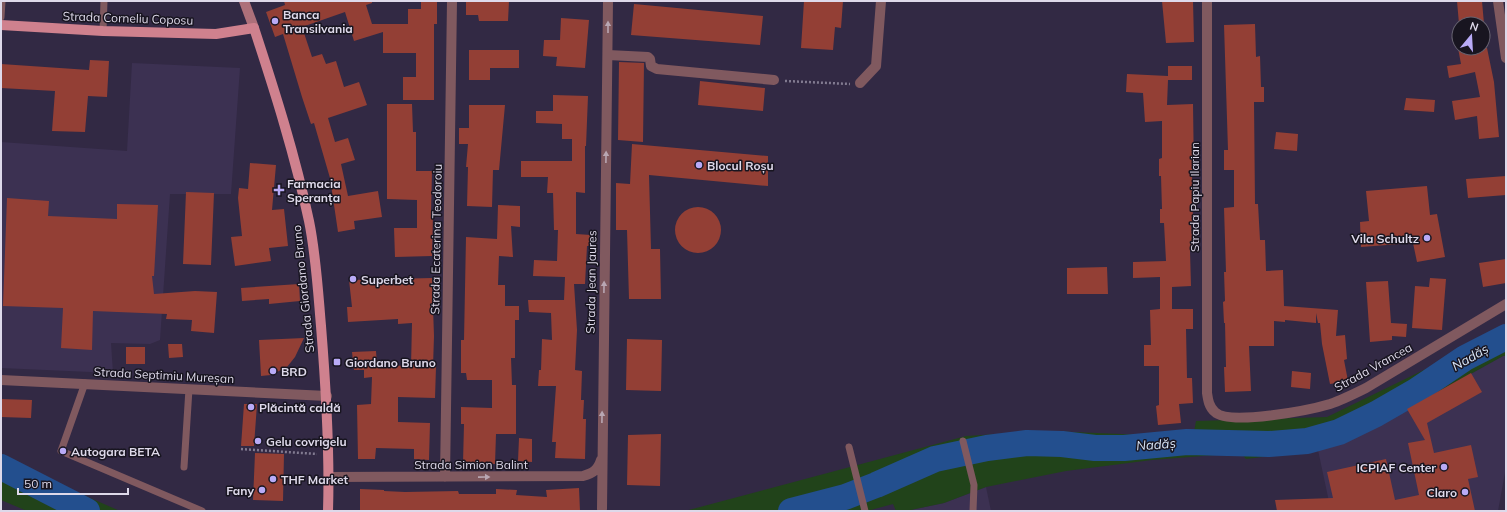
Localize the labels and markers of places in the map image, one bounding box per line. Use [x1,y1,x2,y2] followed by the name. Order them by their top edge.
[283,7,353,36] place label: Banca Transilvania
[270,16,280,26] marker: Banca Transilvania
[707,158,774,174] place label: Blocul Roșu
[694,160,704,170] marker: Blocul Roșu
[287,176,341,206] place label: Farmacia Speranța
[274,185,284,195] marker: Farmacia Speranța
[1350,231,1419,246] place label: Vila Schultz
[1422,233,1432,243] marker: Vila Schultz
[361,272,414,287] place label: Superbet
[348,274,358,284] marker: Superbet
[345,355,436,370] place label: Giordano Bruno
[332,357,342,367] marker: Giordano Bruno
[281,364,307,379] place label: BRD
[268,366,278,376] marker: BRD
[259,400,341,415] place label: Plăcintă caldă
[246,402,256,412] marker: Plăcintă caldă
[266,434,347,449] place label: Gelu covrigelu
[253,436,263,446] marker: Gelu covrigelu
[71,444,160,459] place label: Autogara BETA
[58,446,68,456] marker: Autogara BETA
[1356,460,1436,475] place label: ICPIAF Center
[1439,462,1449,472] marker: ICPIAF Center
[281,472,349,487] place label: THF Market
[268,474,278,484] marker: THF Market
[226,483,254,498] place label: Fany
[257,485,267,495] marker: Fany
[1426,485,1457,500] place label: Claro
[1460,487,1470,497] marker: Claro

